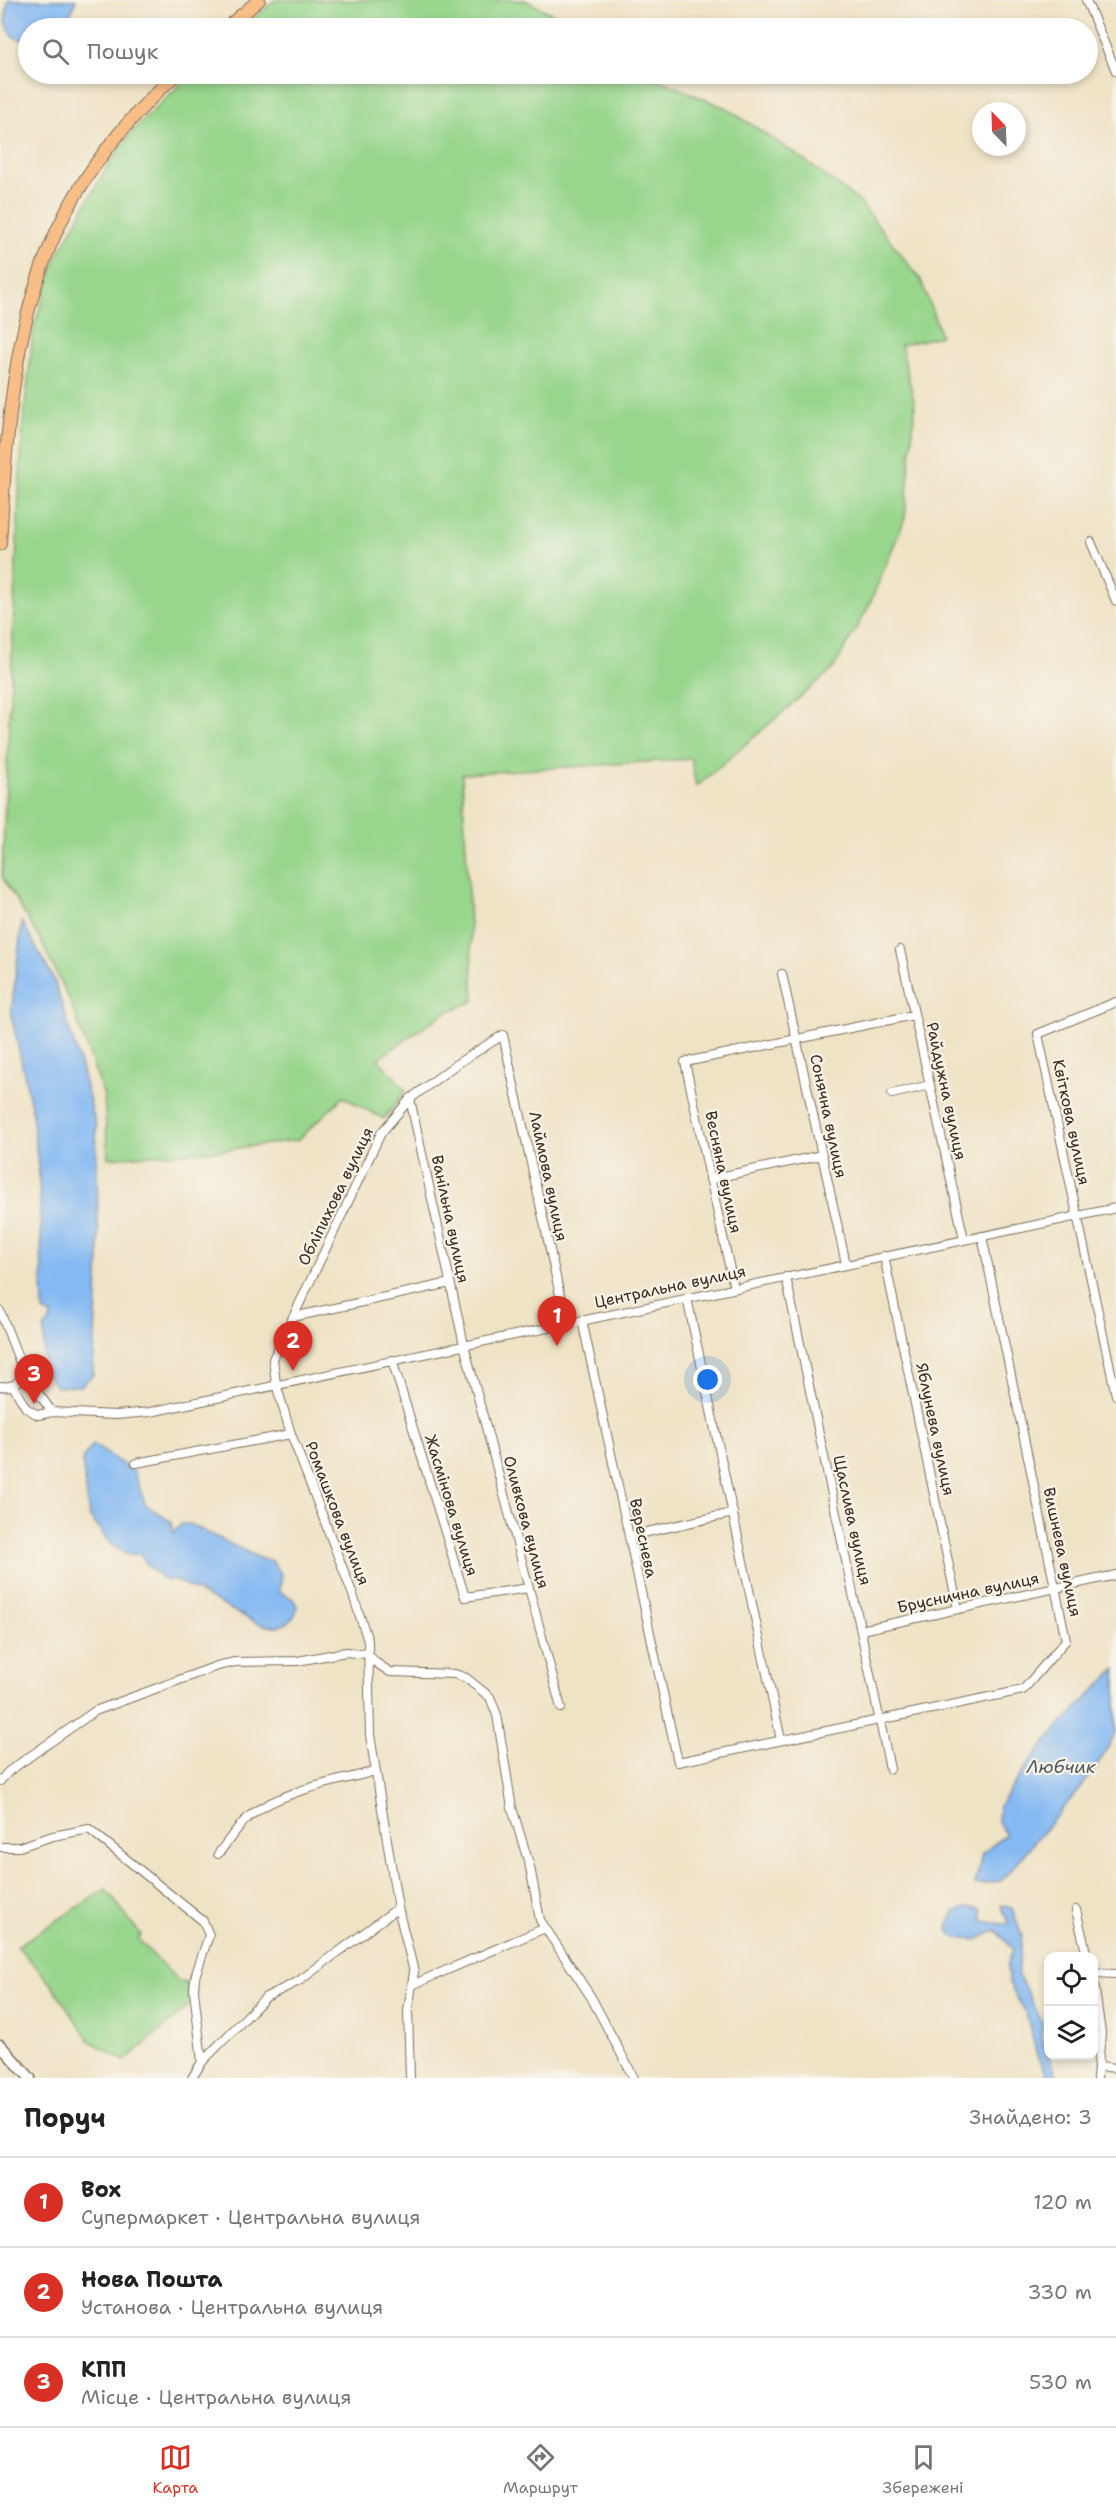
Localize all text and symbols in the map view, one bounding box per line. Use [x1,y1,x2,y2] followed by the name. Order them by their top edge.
[18,18,1098,84] search box
[39,35,72,68] icon: search
[87,37,158,66] text: Пошук
[972,102,1026,156] north arrow
[922,1020,971,1162] street label: Райдужна вулиця
[805,1052,852,1180] street label: Сонячна вулиця
[1048,1057,1095,1187] street label: Квіткова вулиця
[524,1109,573,1243] street label: Лаймова вулиця
[700,1109,747,1235] street label: Весняна вулиця
[293,1124,378,1269] street label: Обліпихова вулиця
[427,1153,474,1285] street label: Ванільна вулиця
[592,1260,748,1313] street label: Центральна вулиця
[538,1296,576,1346] pin: 1
[274,1322,312,1371] pin: 2
[15,1354,54,1404] pin: 3
[911,1361,960,1497] street label: Яблунева вулиця
[693,1365,722,1394] your location
[420,1432,483,1578] street label: Жасмінова вулиця
[300,1438,375,1588] street label: Ромашкова вулиця
[499,1453,554,1591] street label: Оливкова вулиця
[828,1453,877,1587] street label: Щаслива вулиця
[1039,1486,1086,1619] street label: Вишнева вулиця
[625,1496,662,1580] street label: Вереснева
[895,1567,1041,1618] street label: Бруснична вулиця
[1025,1755,1096,1779] water label: Любчик
[1044,1952,1098,2060] map controls
[1044,1952,1098,2006] button: locate
[1044,2006,1098,2060] button: layers
[24,2100,106,2135] text: Поруч
[969,2104,1092,2130] text: Знайдено: 3
[81,2175,121,2204] text: Box
[39,2189,48,2215] text: 1
[1033,2189,1092,2215] text: 120 m
[81,2204,421,2230] text: Супермаркет · Центральна вулиця
[81,2265,223,2294] text: Нова Пошта
[37,2279,51,2305] text: 2
[1028,2279,1092,2305] text: 330 m
[81,2294,383,2320] text: Установа · Центральна вулиця
[81,2355,126,2384] text: КПП
[37,2369,51,2395] text: 3
[1029,2369,1092,2395] text: 530 m
[81,2384,351,2410] text: Місце · Центральна вулиця
[152,2441,198,2498] tab: Карта
[503,2441,578,2498] tab: Маршрут
[883,2441,964,2498] tab: Збережені

